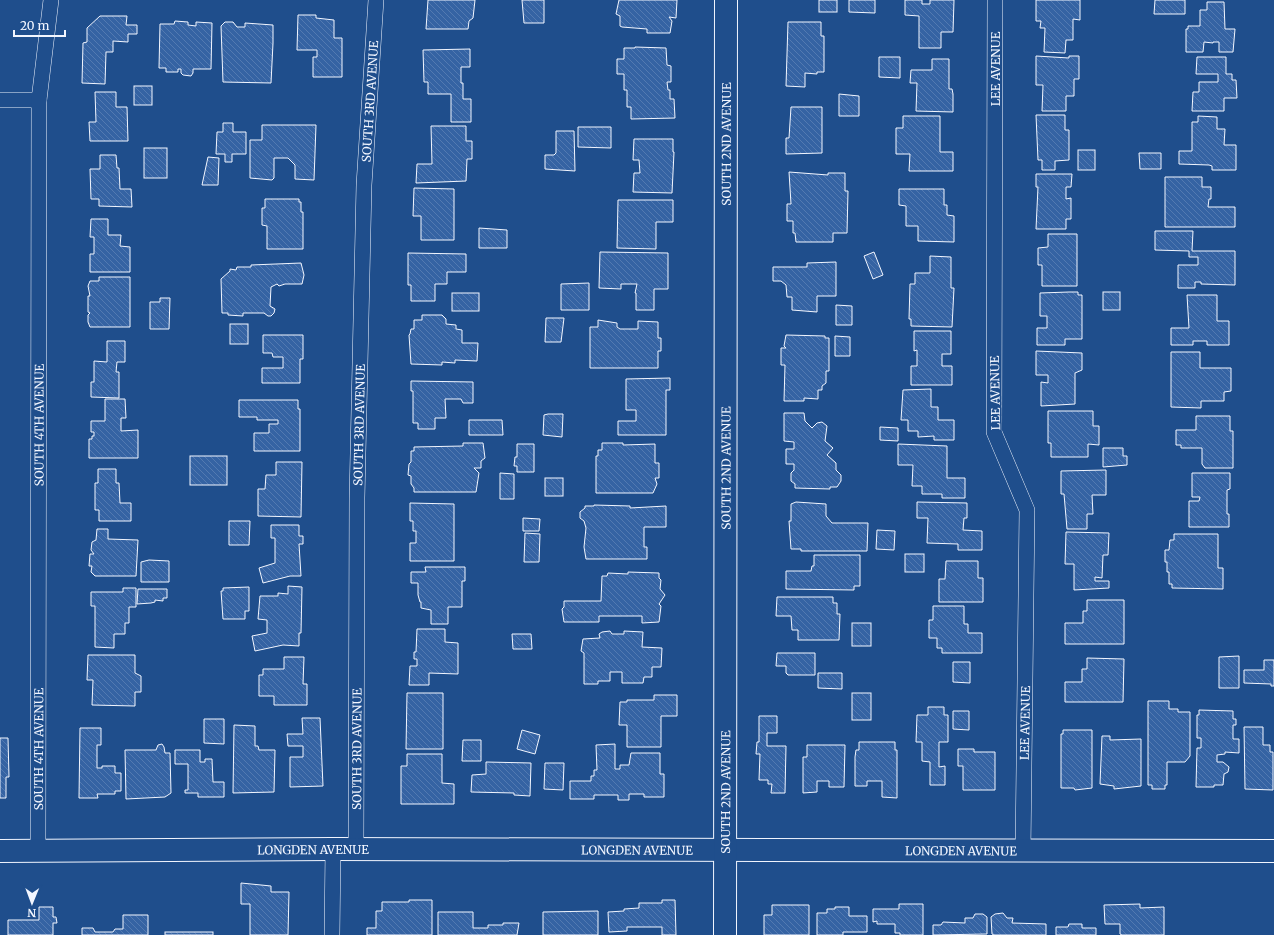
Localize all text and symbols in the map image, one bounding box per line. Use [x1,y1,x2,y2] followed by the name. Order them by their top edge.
[14,12,65,38] scale bar
[20,18,49,33] text: 20 m
[988,31,1003,106] street label: LEE AVENUE
[358,40,381,163] street label: SOUTH 3RD AVENUE
[718,82,733,206] street label: SOUTH 2ND AVENUE
[987,355,1003,430] street label: LEE AVENUE
[31,363,46,486] street label: SOUTH 4TH AVENUE
[350,364,368,486] street label: SOUTH 3RD AVENUE
[718,406,733,530] street label: SOUTH 2ND AVENUE
[1017,685,1033,760] street label: LEE AVENUE
[31,687,46,810] street label: SOUTH 4TH AVENUE
[349,688,364,810] street label: SOUTH 3RD AVENUE
[718,730,733,854] street label: SOUTH 2ND AVENUE
[257,841,369,857] street label: LONGDEN AVENUE
[581,842,693,857] street label: LONGDEN AVENUE
[905,843,1017,858] street label: LONGDEN AVENUE
[12,883,52,923] north arrow
[27,906,36,920] text: N

